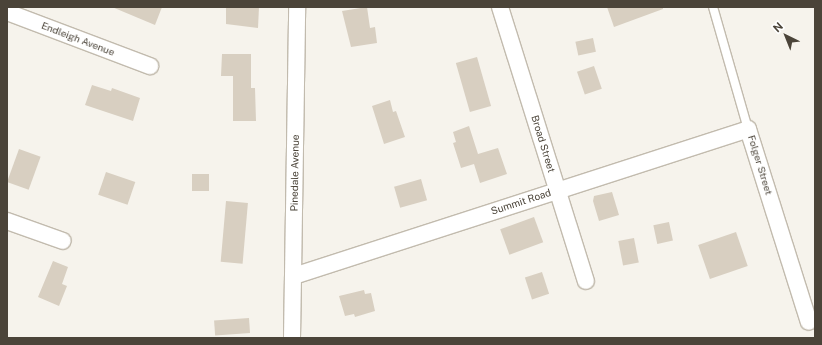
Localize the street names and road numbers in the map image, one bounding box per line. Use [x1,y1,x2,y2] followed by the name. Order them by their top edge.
[40,20,116,58] street label: Endleigh Avenue
[529,114,557,174] street label: Broad Street
[288,134,302,212] street label: Pinedale Avenue
[745,134,775,196] street label: Folger Street
[489,187,553,217] street label: Summit Road

